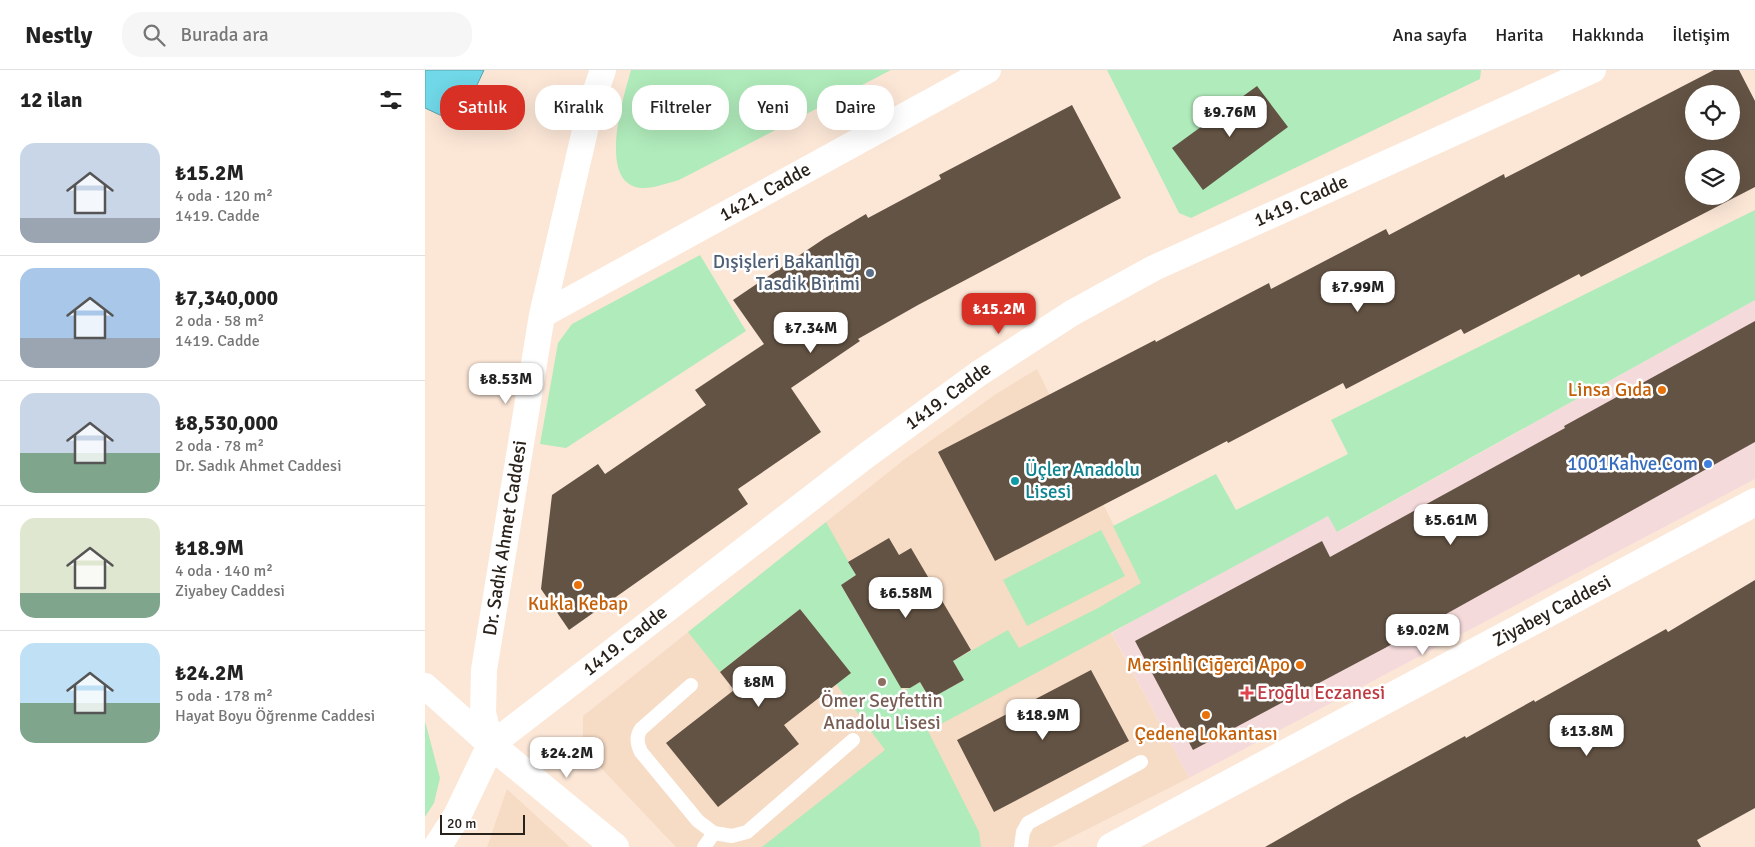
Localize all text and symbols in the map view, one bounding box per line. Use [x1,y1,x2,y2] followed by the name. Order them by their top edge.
[122,12,472,57] search box
[25,20,92,50] text: Nestly
[140,21,168,49] icon: search
[180,23,269,47] text: Burada ara
[1393,24,1467,46] text: Ana sayfa
[1495,24,1544,46] text: Harita
[1572,24,1644,46] text: Hakkında
[1672,24,1730,46] text: İletişim
[440,85,525,130] chip: Satılık
[535,85,622,130] chip: Kiralık
[632,85,729,130] chip: Filtreler
[739,85,807,130] chip: Yeni
[817,85,894,130] chip: Daire
[1685,85,1740,205] map controls
[1685,85,1740,140] button: locate
[377,86,405,114] icon: filters
[20,87,82,113] text: 12 ilan
[1189,96,1271,138] pin: ₺9.76M
[1204,102,1256,122] text: ₺9.76M
[1685,150,1740,205] button: layers
[715,157,815,227] street label: 1421. Cadde
[175,160,244,186] text: ₺15.2M
[60,163,120,223] icon: home
[1250,170,1352,232] street label: 1419. Cadde
[175,186,273,206] text: 4 oda · 120 m²
[175,206,260,226] text: 1419. Cadde
[713,250,860,296] place label: Dışişleri Bakanlığı Tasdik Birimi
[864,267,876,279] marker: Dışişleri Bakanlığı Tasdik Birimi
[1317,270,1399,313] pin: ₺7.99M
[1332,277,1384,297] text: ₺7.99M
[175,285,278,311] text: ₺7,340,000
[60,288,120,348] icon: home
[958,292,1040,335] pin: ₺15.2M
[973,299,1025,319] text: ₺15.2M
[175,311,264,331] text: 2 oda · 58 m²
[770,312,852,354] pin: ₺7.34M
[785,318,837,338] text: ₺7.34M
[175,331,260,351] text: 1419. Cadde
[900,357,996,435] street label: 1419. Cadde
[465,362,547,405] pin: ₺8.53M
[480,369,532,389] text: ₺8.53M
[1568,378,1652,402] place label: Linsa Gıda
[1656,384,1668,396] marker: Linsa Gıda
[175,410,278,436] text: ₺8,530,000
[60,413,120,473] icon: home
[175,436,264,456] text: 2 oda · 78 m²
[478,438,532,638] street label: Dr. Sadık Ahmet Caddesi
[1567,452,1698,476] place label: 1001Kahve.Com
[175,456,341,476] text: Dr. Sadık Ahmet Caddesi
[1025,458,1140,504] place label: Üçler Anadolu Lisesi
[1702,458,1714,470] marker: 1001Kahve.Com
[1009,475,1021,487] marker: Üçler Anadolu Lisesi
[1410,504,1492,546] pin: ₺5.61M
[1425,510,1477,530] text: ₺5.61M
[175,535,244,561] text: ₺18.9M
[60,538,120,598] icon: home
[175,561,273,581] text: 4 oda · 140 m²
[1489,570,1615,652] street label: Ziyabey Caddesi
[865,576,947,619] pin: ₺6.58M
[572,579,584,591] marker: Kukla Kebap
[175,581,285,601] text: Ziyabey Caddesi
[880,583,932,603] text: ₺6.58M
[528,592,628,616] place label: Kukla Kebap
[578,601,672,681] street label: 1419. Cadde
[1382,614,1464,656] pin: ₺9.02M
[1397,620,1449,640] text: ₺9.02M
[1127,653,1290,677] place label: Mersinli Ciğerci Apo
[1294,659,1306,671] marker: Mersinli Ciğerci Apo
[175,660,244,686] text: ₺24.2M
[60,663,120,723] icon: home
[735,666,783,708] pin: ₺8M
[744,672,774,692] text: ₺8M
[876,676,888,688] marker: Ömer Seyfettin Anadolu Lisesi
[1257,681,1385,705] place label: Eroğlu Eczanesi
[175,686,273,706] text: 5 oda · 178 m²
[1241,687,1253,699] marker: Eroğlu Eczanesi
[821,689,943,735] place label: Ömer Seyfettin Anadolu Lisesi
[1002,698,1084,741] pin: ₺18.9M
[1017,705,1069,725] text: ₺18.9M
[175,706,375,726] text: Hayat Boyu Öğrenme Caddesi
[1200,709,1212,721] marker: Çedene Lokantası
[1546,714,1628,757] pin: ₺13.8M
[1561,721,1613,741] text: ₺13.8M
[1134,722,1278,746] place label: Çedene Lokantası
[526,736,608,779] pin: ₺24.2M
[541,743,593,763] text: ₺24.2M
[440,812,525,835] scale bar
[447,815,476,832] text: 20 m

